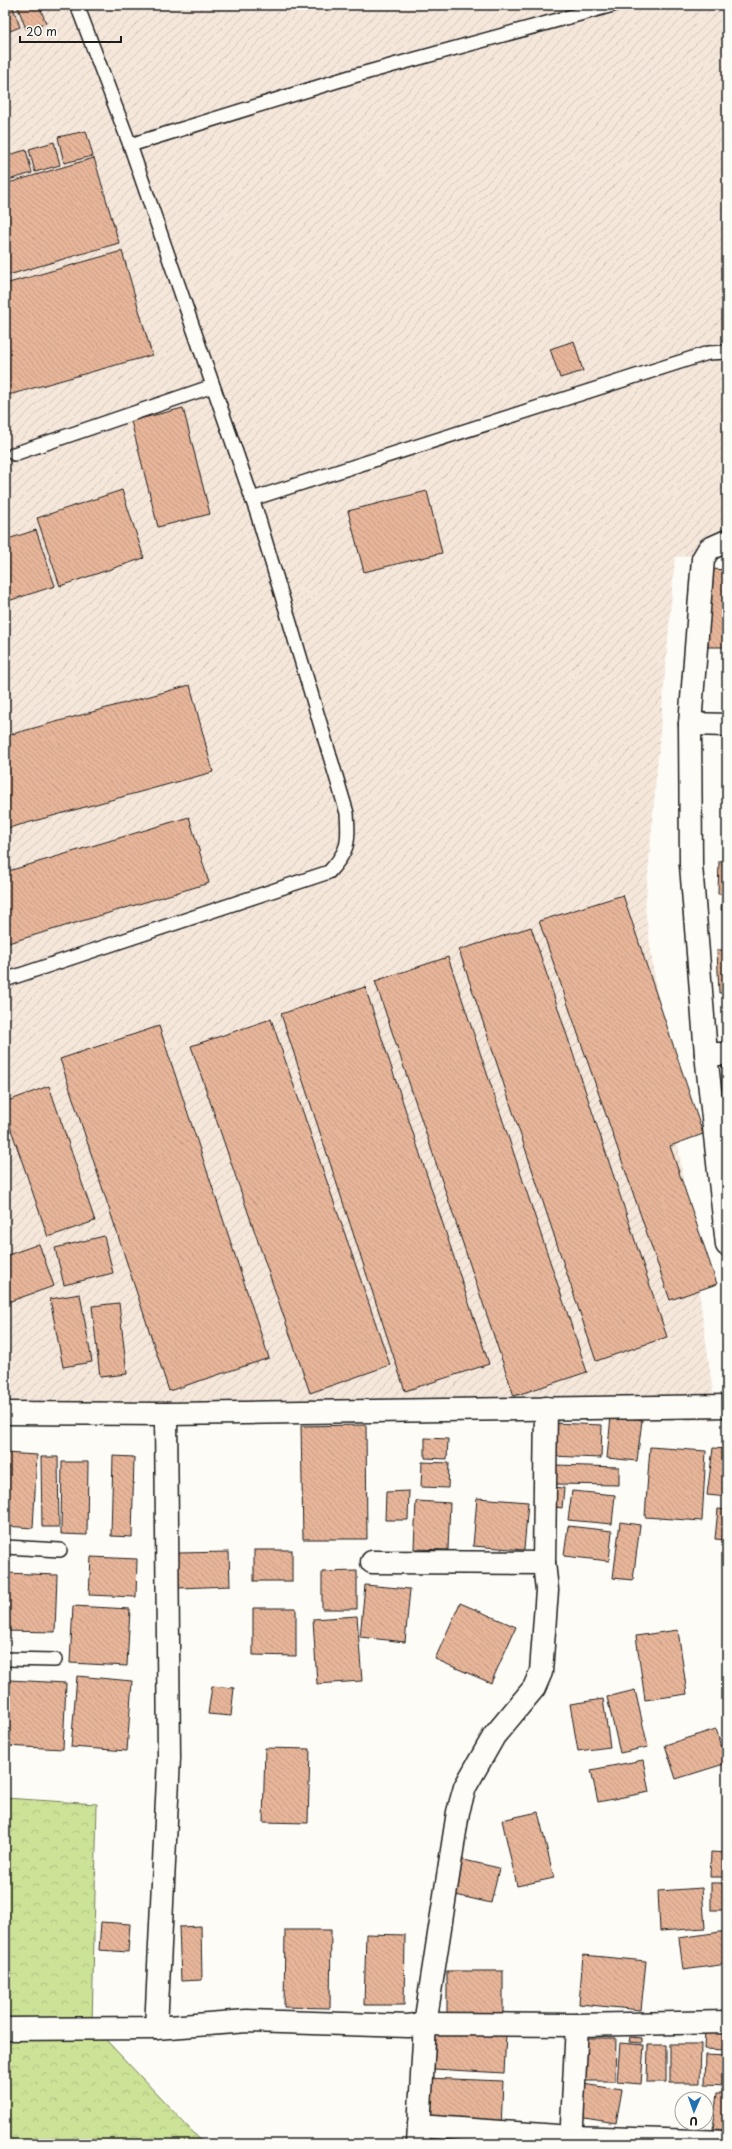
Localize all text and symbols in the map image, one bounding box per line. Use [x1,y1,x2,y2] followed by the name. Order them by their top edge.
[20,18,121,44] scale bar
[26,22,57,40] text: 20 m
[674,2091,714,2131] north arrow
[689,2113,698,2130] text: U

